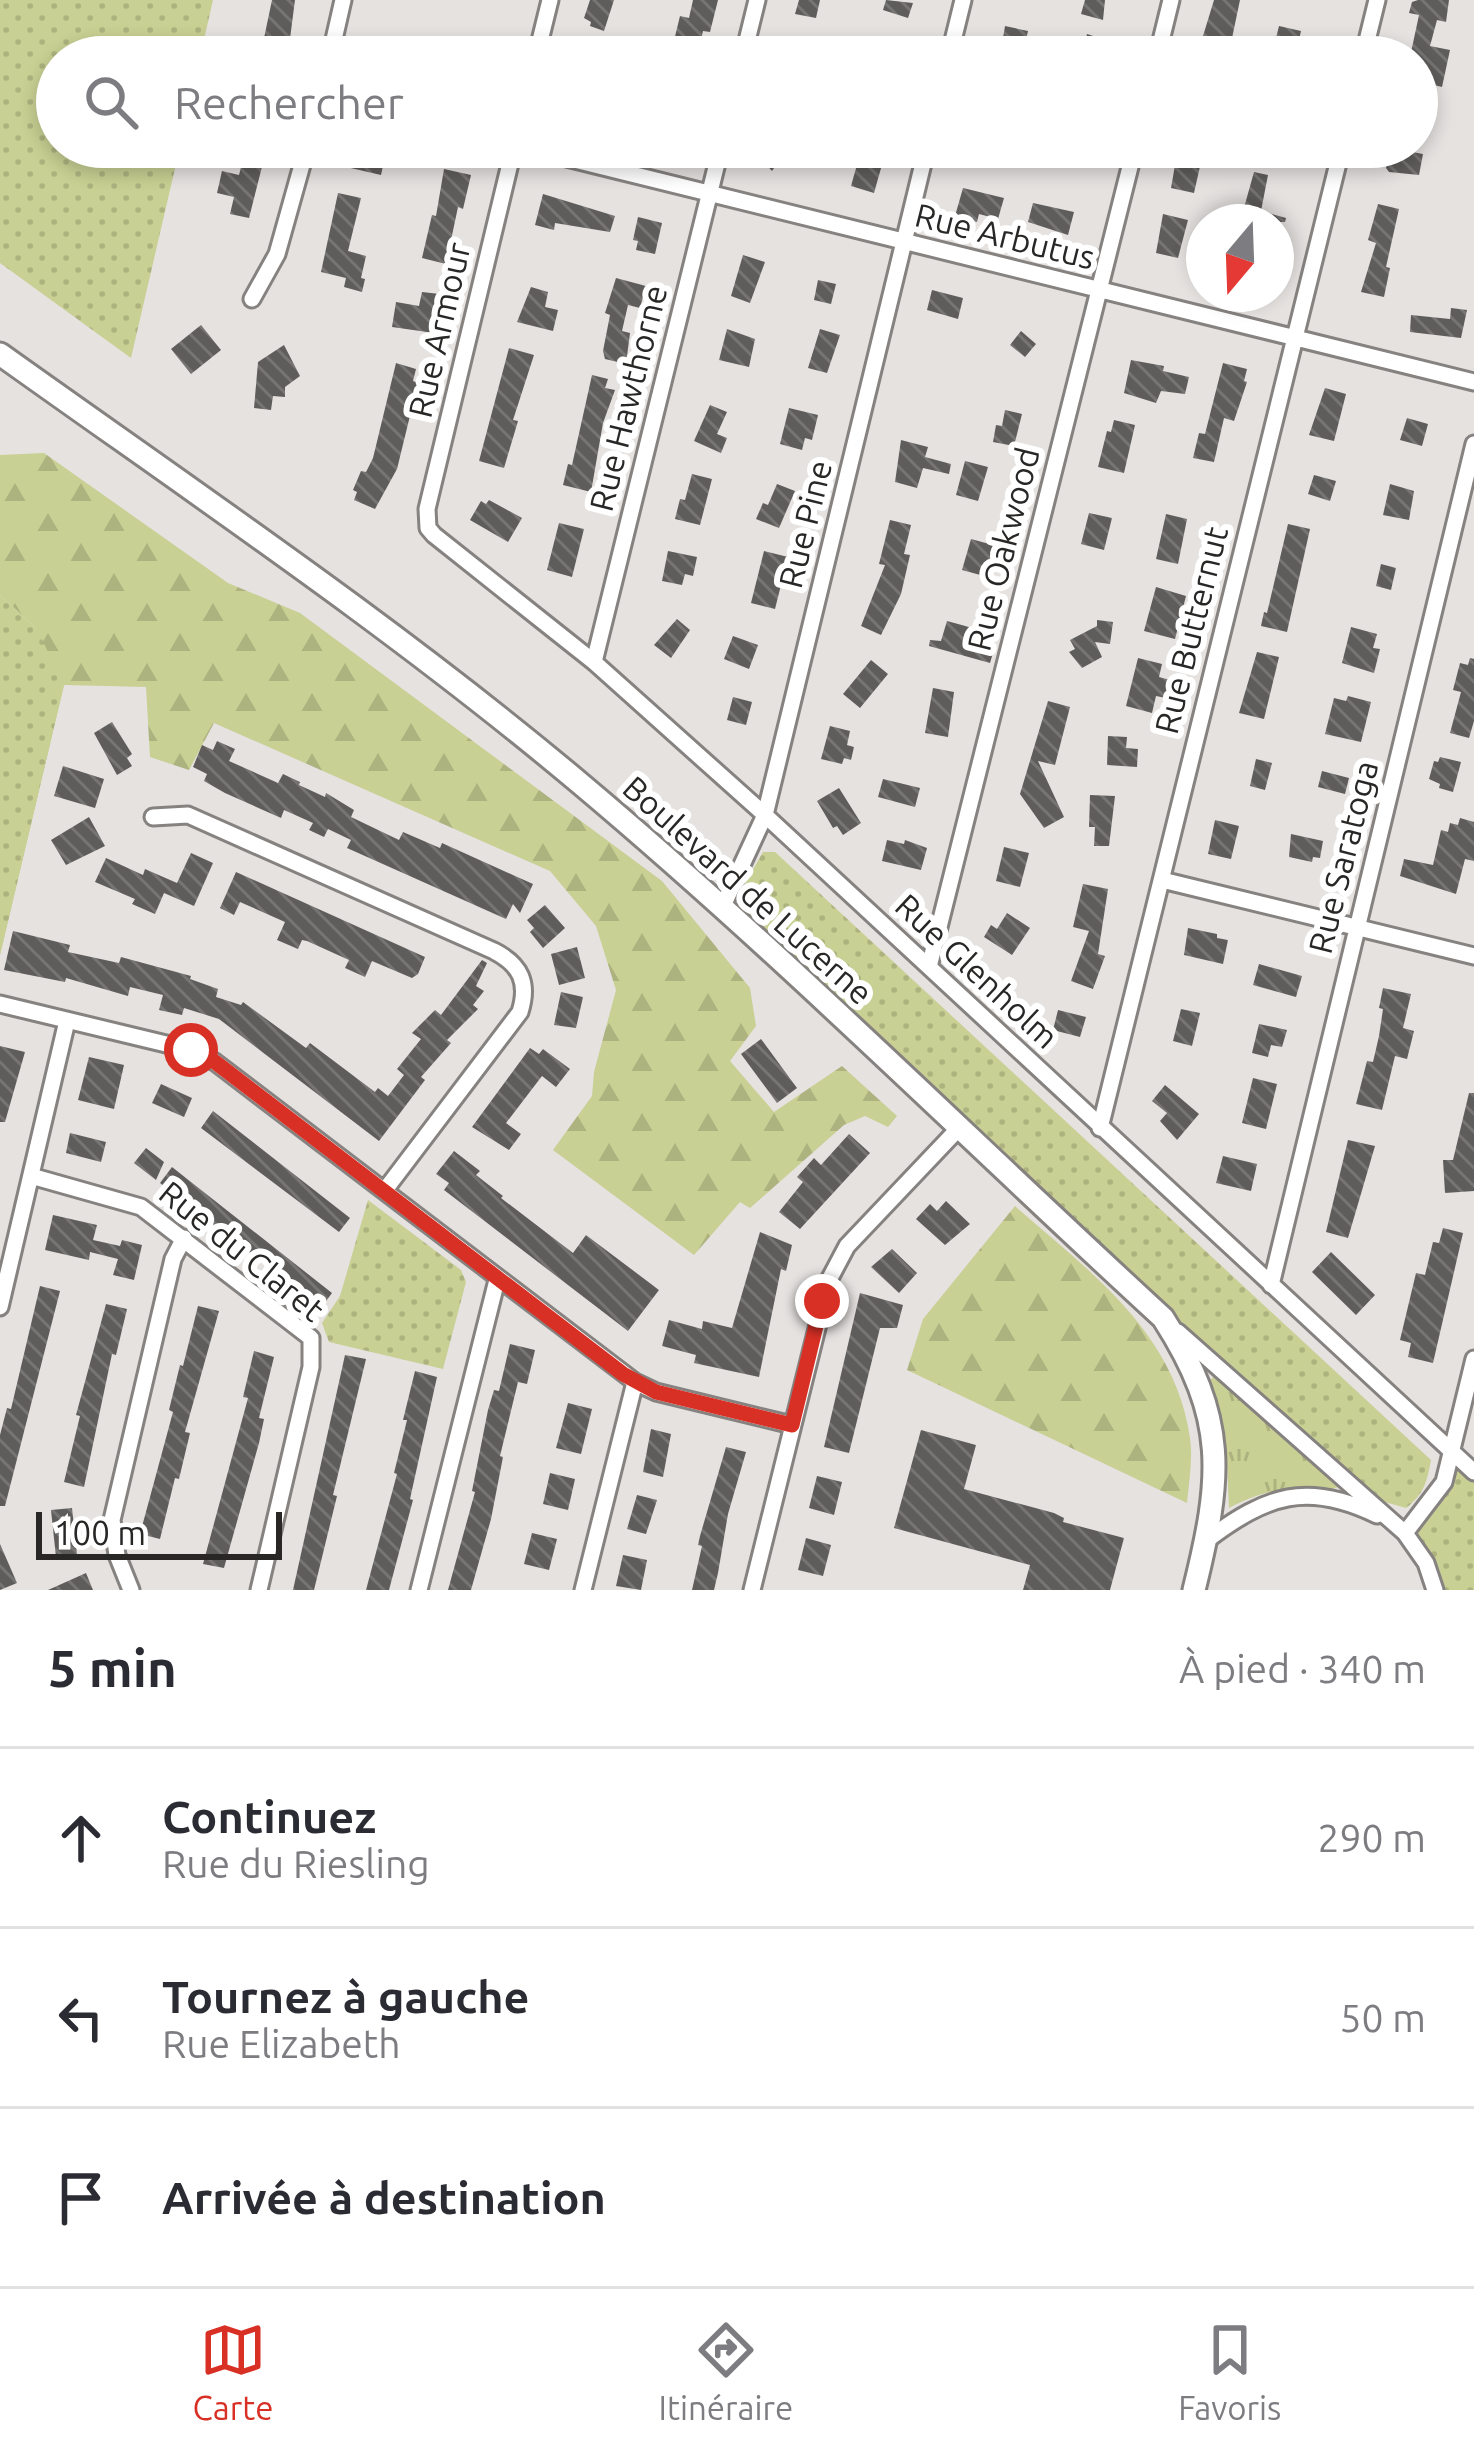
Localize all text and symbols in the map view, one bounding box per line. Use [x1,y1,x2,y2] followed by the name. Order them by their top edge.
[36,36,1438,168] search box
[78,69,144,135] icon: search
[174,77,404,128] text: Rechercher
[912,195,1099,276] street label: Rue Arbutus
[1186,204,1294,312] north arrow
[400,238,477,421] street label: Rue Armour
[582,281,673,515] street label: Rue Hawthorne
[959,444,1046,654] street label: Rue Oakwood
[771,456,838,591] street label: Rue Pine
[1147,522,1234,737] street label: Rue Butternut
[1301,757,1384,957] street label: Rue Saratoga
[616,768,880,1011] street label: Boulevard de Lucerne
[889,886,1066,1055] street label: Rue Glenholm
[164,1023,218,1077] route start
[153,1173,332,1328] street label: Rue du Claret
[795,1274,849,1328] route end
[36,1506,282,1559] scale bar
[54,1514,146,1551] text: 100 m
[48,1639,177,1697] text: 5 min
[1179,1647,1426,1690] text: À pied · 340 m
[162,1791,376,1842] text: Continuez
[48,1805,114,1871] icon: ahead
[1317,1816,1426,1859] text: 290 m
[162,1842,430,1885] text: Rue du Riesling
[162,1971,530,2022] text: Tournez à gauche
[48,1985,114,2051] icon: left
[1339,1996,1426,2039] text: 50 m
[162,2022,400,2065] text: Rue Elizabeth
[48,2165,114,2231] icon: arrive
[162,2172,606,2223] text: Arrivée à destination
[193,2317,273,2426] tab: Carte
[658,2317,793,2426] tab: Itinéraire
[1178,2317,1281,2426] tab: Favoris

